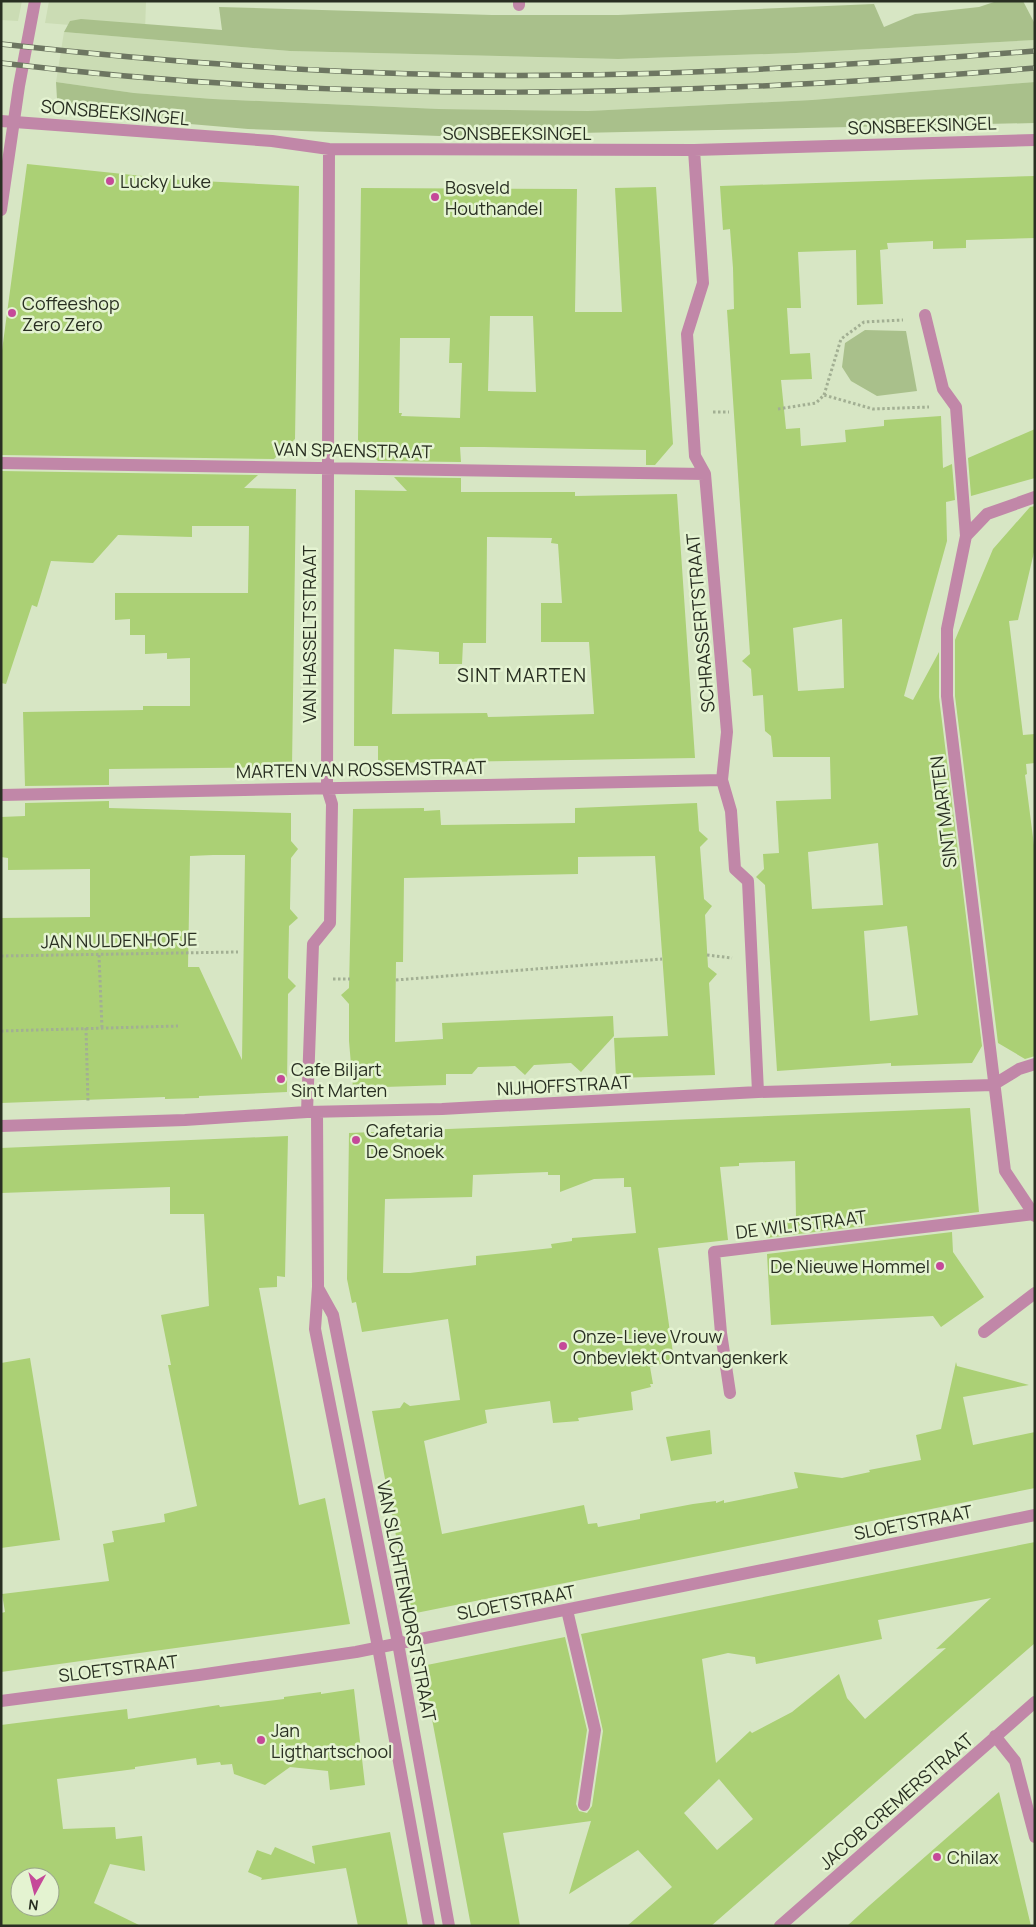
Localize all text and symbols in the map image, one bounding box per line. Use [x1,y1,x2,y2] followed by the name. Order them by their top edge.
[40,94,190,130] street label: SONSBEEKSINGEL
[847,110,997,140] street label: SONSBEEKSINGEL
[443,121,592,145] street label: SONSBEEKSINGEL
[120,169,211,193] place label: Lucky Luke
[104,175,116,187] marker: Lucky Luke
[445,175,543,220] place label: Bosveld Houthandel
[429,191,441,203] marker: Bosveld Houthandel
[22,291,120,336] place label: Coffeeshop Zero Zero
[6,307,18,319] marker: Coffeeshop Zero Zero
[274,437,433,463] street label: VAN SPAENSTRAAT
[680,532,720,714] street label: SCHRASSERTSTRAAT
[297,545,321,723] street label: VAN HASSELTSTRAAT
[457,662,587,688] district label: SINT MARTEN
[236,755,487,783] street label: MARTEN VAN ROSSEMSTRAAT
[924,755,962,869] street label: SINT MARTEN
[40,927,198,953] street label: JAN NULDENHOFJE
[291,1057,387,1102] place label: Cafe Biljart Sint Marten
[496,1069,632,1101] street label: NIJHOFFSTRAAT
[275,1073,287,1085] marker: Cafe Biljart Sint Marten
[366,1118,445,1163] place label: Cafetaria De Snoek
[350,1134,362,1146] marker: Cafetaria De Snoek
[734,1204,868,1244] street label: DE WILTSTRAAT
[770,1254,930,1278] place label: De Nieuwe Hommel
[934,1260,946,1272] marker: De Nieuwe Hommel
[573,1324,789,1369] place label: Onze-Lieve Vrouw Onbevlekt Ontvangenkerk
[557,1340,569,1352] marker: Onze-Lieve Vrouw Onbevlekt Ontvangenkerk
[372,1479,442,1724] street label: VAN SLICHTENHORSTSTRAAT
[852,1499,975,1545] street label: SLOETSTRAAT
[455,1579,578,1625] street label: SLOETSTRAAT
[57,1649,179,1687] street label: SLOETSTRAAT
[271,1718,392,1763] place label: Jan Ligthartschool
[814,1727,978,1875] street label: JACOB CREMERSTRAAT
[255,1734,267,1746] marker: Jan Ligthartschool
[947,1845,999,1869] place label: Chilax
[931,1851,943,1863] marker: Chilax
[10,1867,60,1917] north arrow
[27,1895,40,1915] text: N

